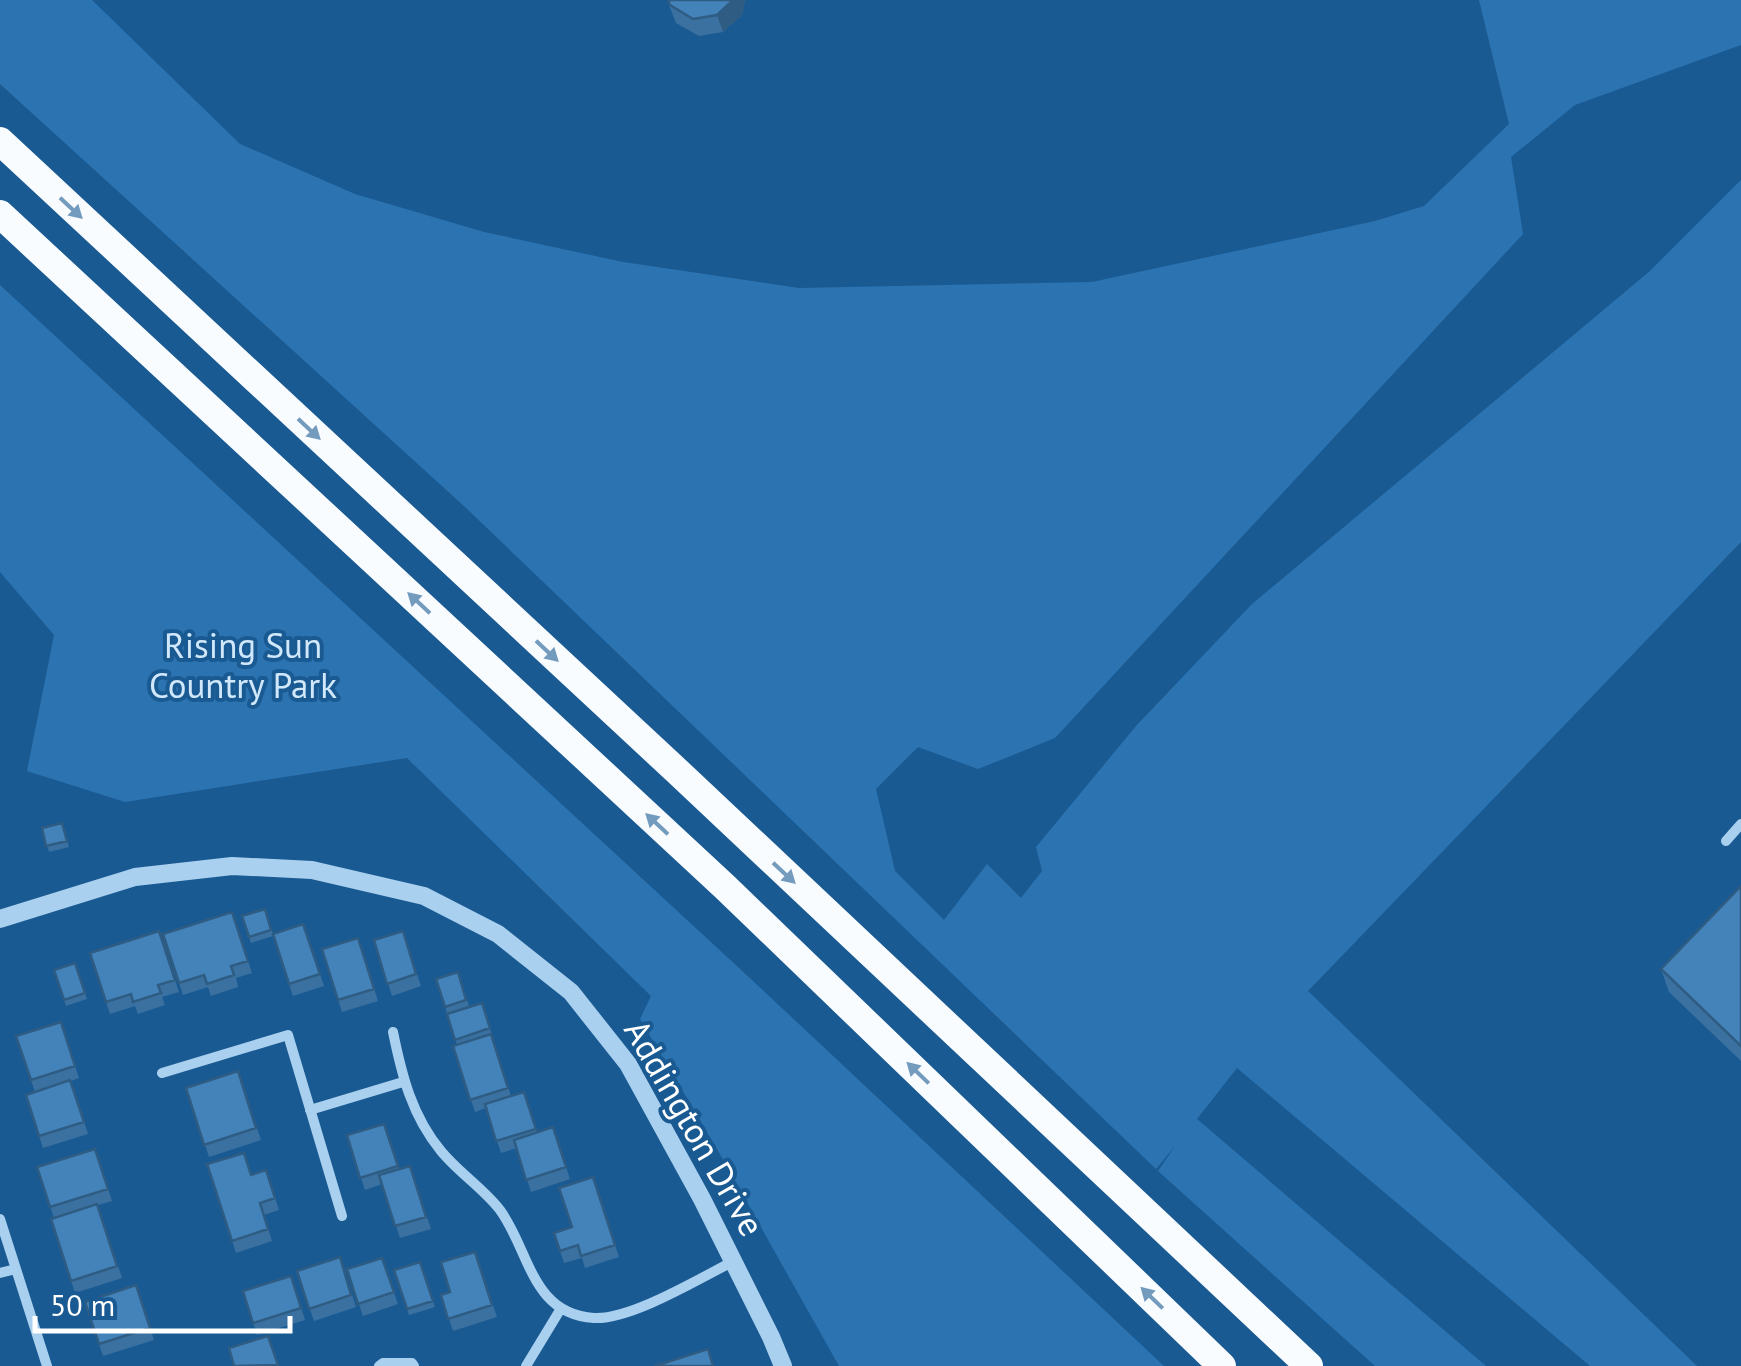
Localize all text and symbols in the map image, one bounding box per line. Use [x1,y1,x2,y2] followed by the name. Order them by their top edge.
[59,196,83,219] one-way arrow
[297,417,321,440] one-way arrow
[407,592,431,615] one-way arrow
[149,622,337,708] park label: Rising Sun Country Park
[534,639,559,661] one-way arrow
[645,814,670,836] one-way arrow
[772,861,796,884] one-way arrow
[614,1011,775,1244] street label: Addington Drive
[906,1062,930,1085] one-way arrow
[35,1271,290,1333] scale bar
[50,1285,115,1324] text: 50 m
[1140,1287,1164,1311] one-way arrow

